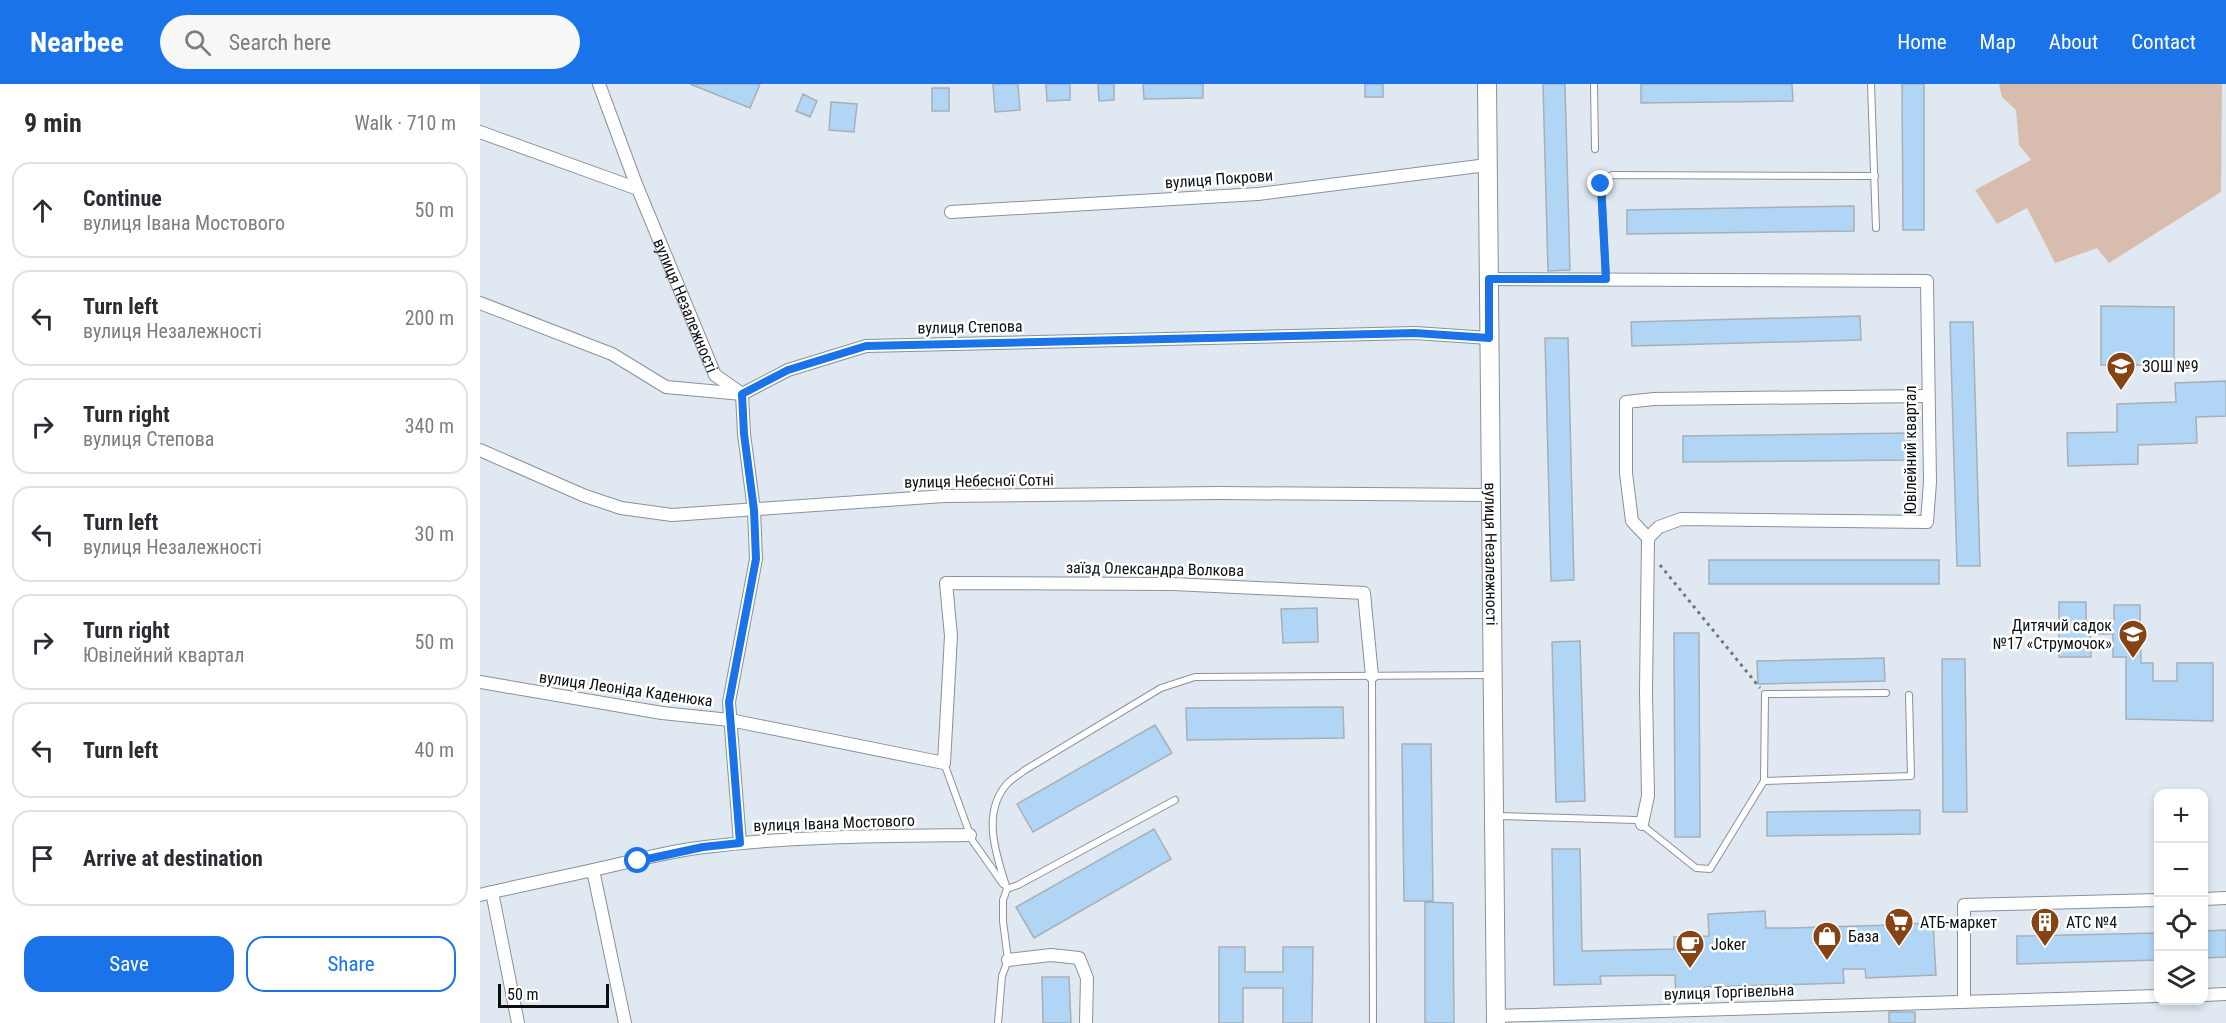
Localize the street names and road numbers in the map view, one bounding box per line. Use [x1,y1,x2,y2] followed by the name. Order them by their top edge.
[1164,166,1274,192] street label: вулиця Покрови
[650,236,722,375] street label: вулиця Незалежності
[917,317,1023,337] street label: вулиця Степова
[1901,385,1920,515] street label: Ювілейний квартал
[904,470,1054,492] street label: вулиця Небесної Сотні
[1481,482,1502,626] street label: вулиця Незалежності
[1066,558,1244,580] street label: заїзд Олександра Волкова
[538,667,714,711] street label: вулиця Леоніда Каденюка
[753,811,915,835] street label: вулиця Івана Мостового
[1663,980,1795,1004] street label: вулиця Торгівельна

